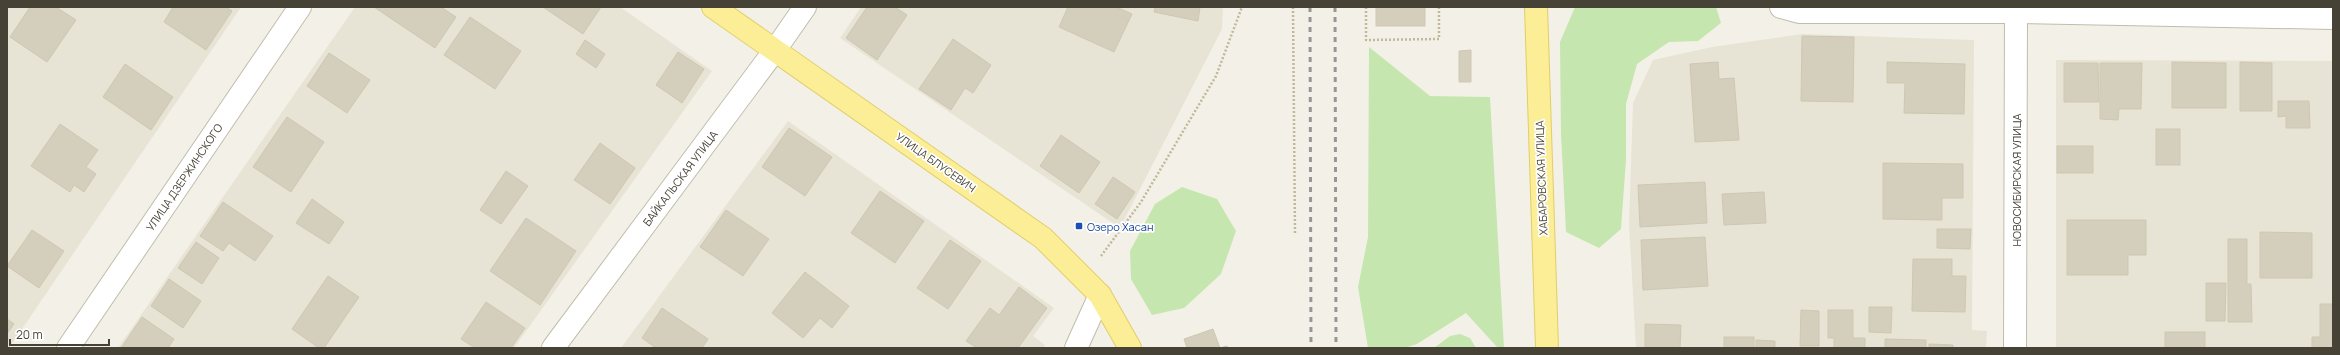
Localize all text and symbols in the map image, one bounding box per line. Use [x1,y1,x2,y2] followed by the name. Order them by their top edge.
[2009,113,2024,247] street label: НОВОСИБИРСКАЯ УЛИЦА
[142,120,226,234] street label: УЛИЦА ДЗЕРЖИНСКОГО
[1531,120,1551,236] street label: ХАБАРОВСКАЯ УЛИЦА
[639,127,721,229] street label: БАЙКАЛЬСКАЯ УЛИЦА
[893,129,979,195] street label: УЛИЦА БЛУСЕВИЧ
[1087,219,1153,234] place label: Озеро Хасан
[1074,221,1084,231] marker: Озеро Хасан
[10,321,109,347] scale bar
[16,326,43,343] text: 20 m

